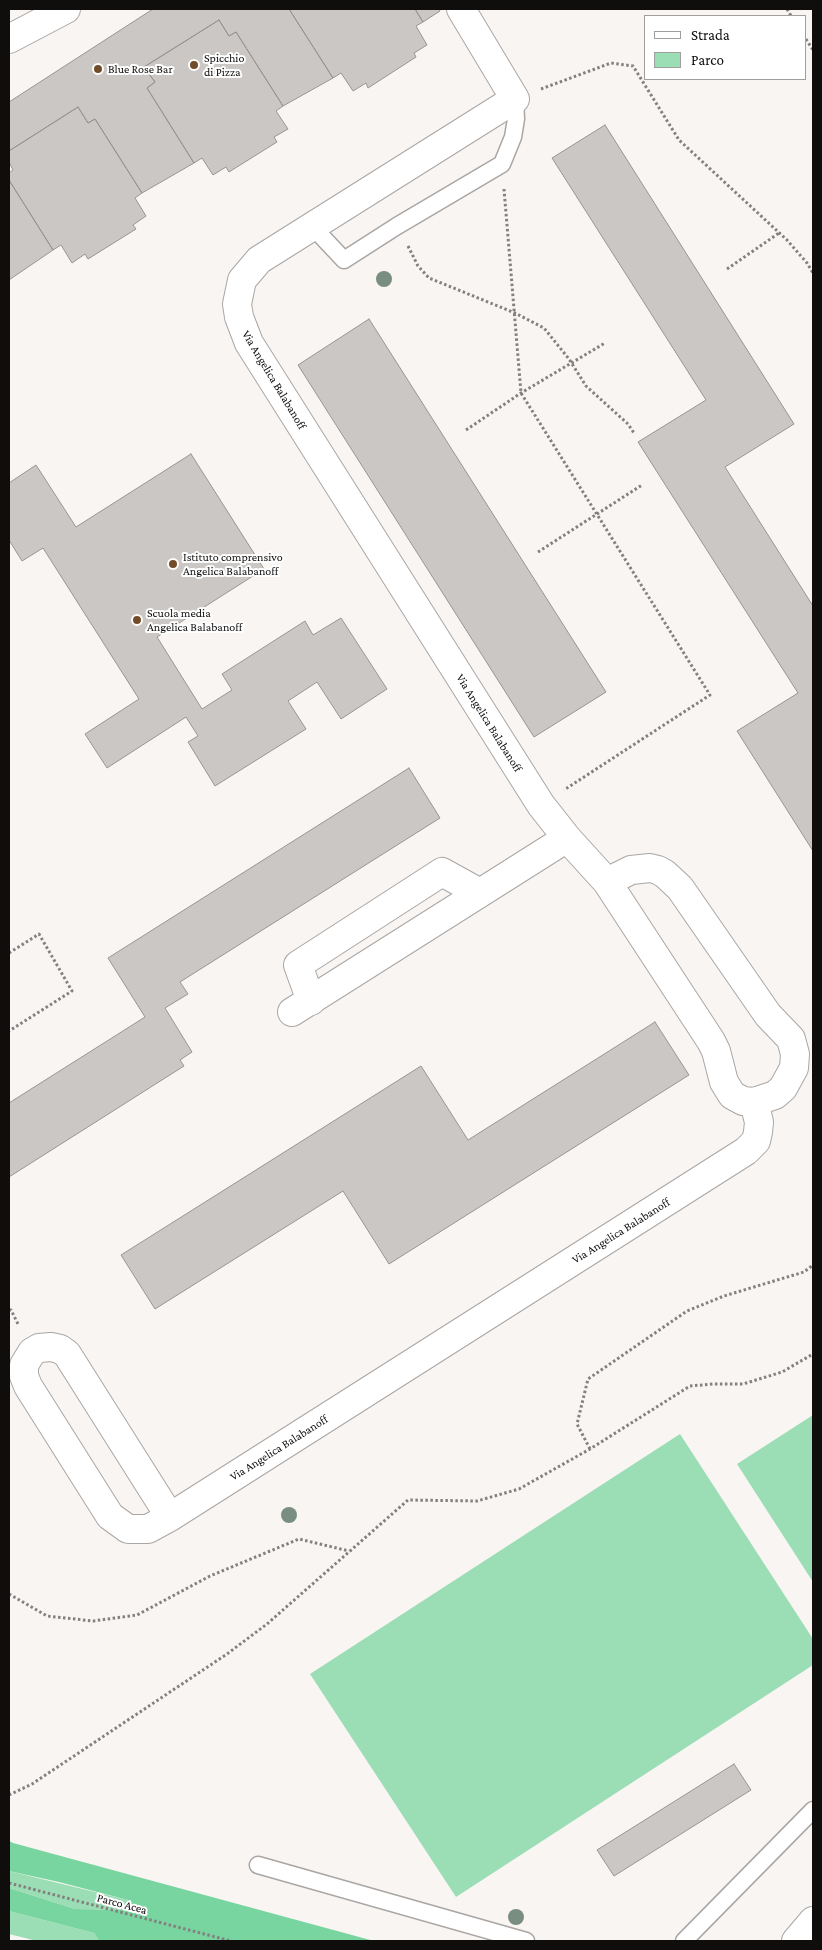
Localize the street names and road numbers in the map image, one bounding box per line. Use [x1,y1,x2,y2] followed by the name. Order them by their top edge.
[239,328,309,432] street label: Via Angelica Balabanoff
[453,671,525,775] street label: Via Angelica Balabanoff
[569,1195,673,1267] street label: Via Angelica Balabanoff
[227,1412,331,1484] street label: Via Angelica Balabanoff
[95,1890,149,1918] street label: Parco Acea

